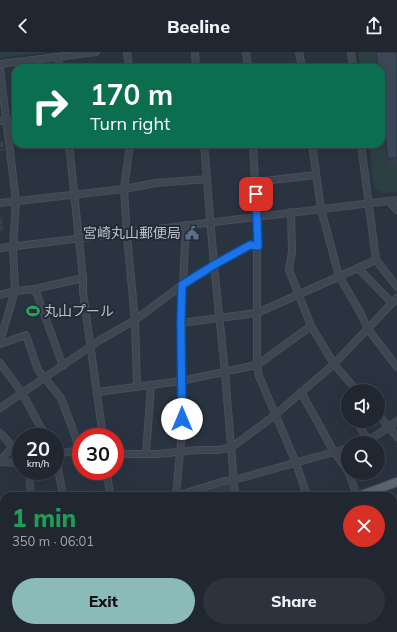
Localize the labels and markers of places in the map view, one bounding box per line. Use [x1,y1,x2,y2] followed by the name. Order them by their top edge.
[239,177,273,211] pin
[83,224,181,242] place label: 宮崎丸山郵便局
[184,225,200,241] public building icon: 宮崎丸山郵便局
[44,302,114,320] place label: 丸山プール
[25,303,41,319] sports icon: 丸山プール

